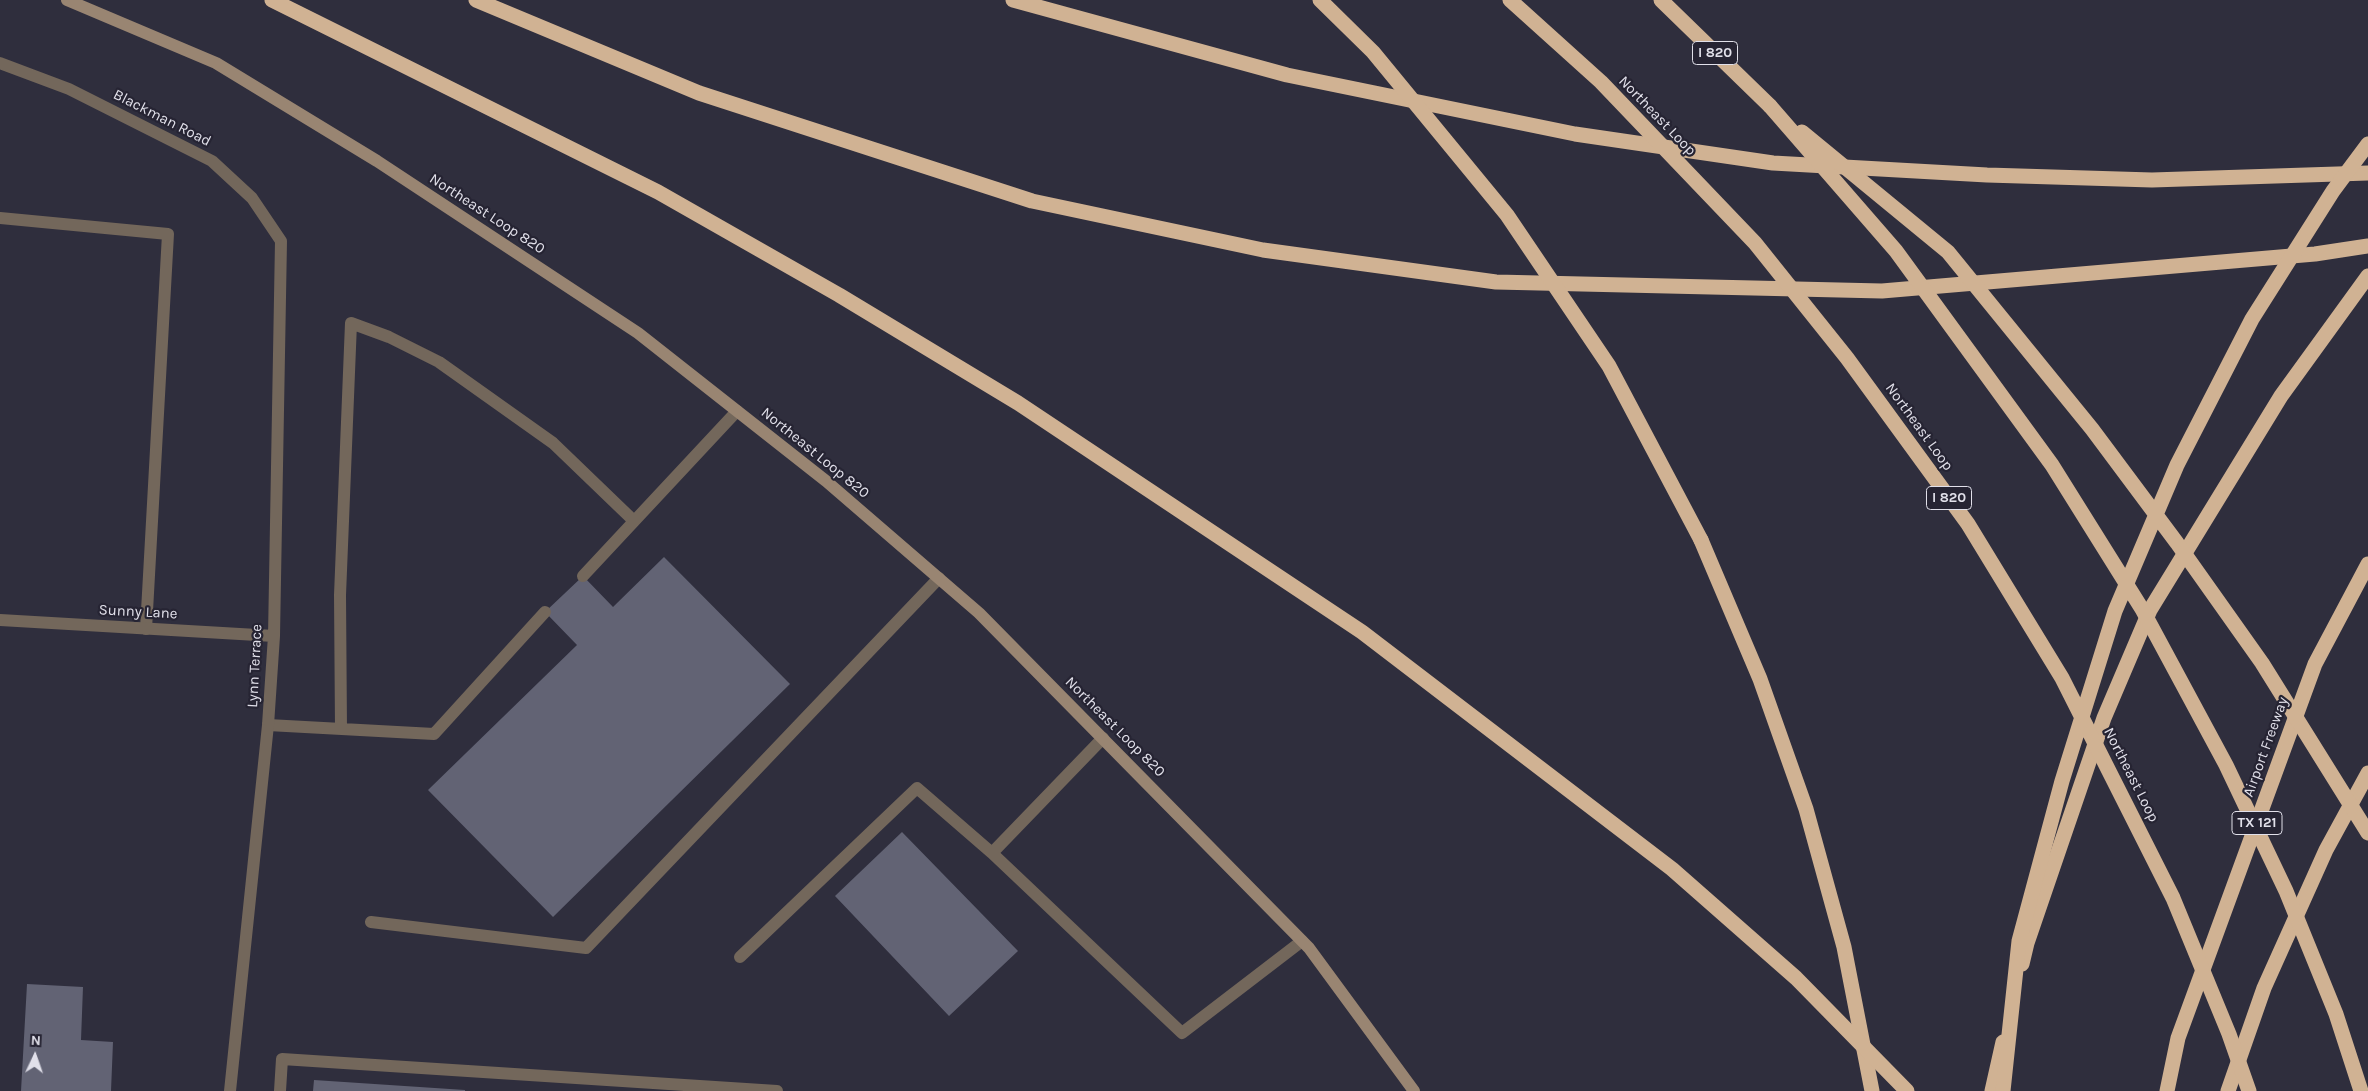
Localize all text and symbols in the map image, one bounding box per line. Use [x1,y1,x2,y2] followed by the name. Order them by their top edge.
[1692,42,1738,64] road number: I 820
[1614,72,1700,160] street label: Northeast Loop
[110,86,214,150] street label: Blackman Road
[426,170,548,258] street label: Northeast Loop 820
[1881,380,1957,474] street label: Northeast Loop
[757,404,873,502] street label: Northeast Loop 820
[1926,486,1972,509] road number: I 820
[98,601,178,623] street label: Sunny Lane
[244,624,266,708] street label: Lynn Terrace
[1061,673,1169,781] street label: Northeast Loop 820
[2240,695,2292,799] street label: Airport Freeway
[2099,725,2163,825] street label: Northeast Loop
[2232,811,2282,834] road number: TX 121
[10,1031,60,1081] north arrow
[30,1032,41,1049] text: N

